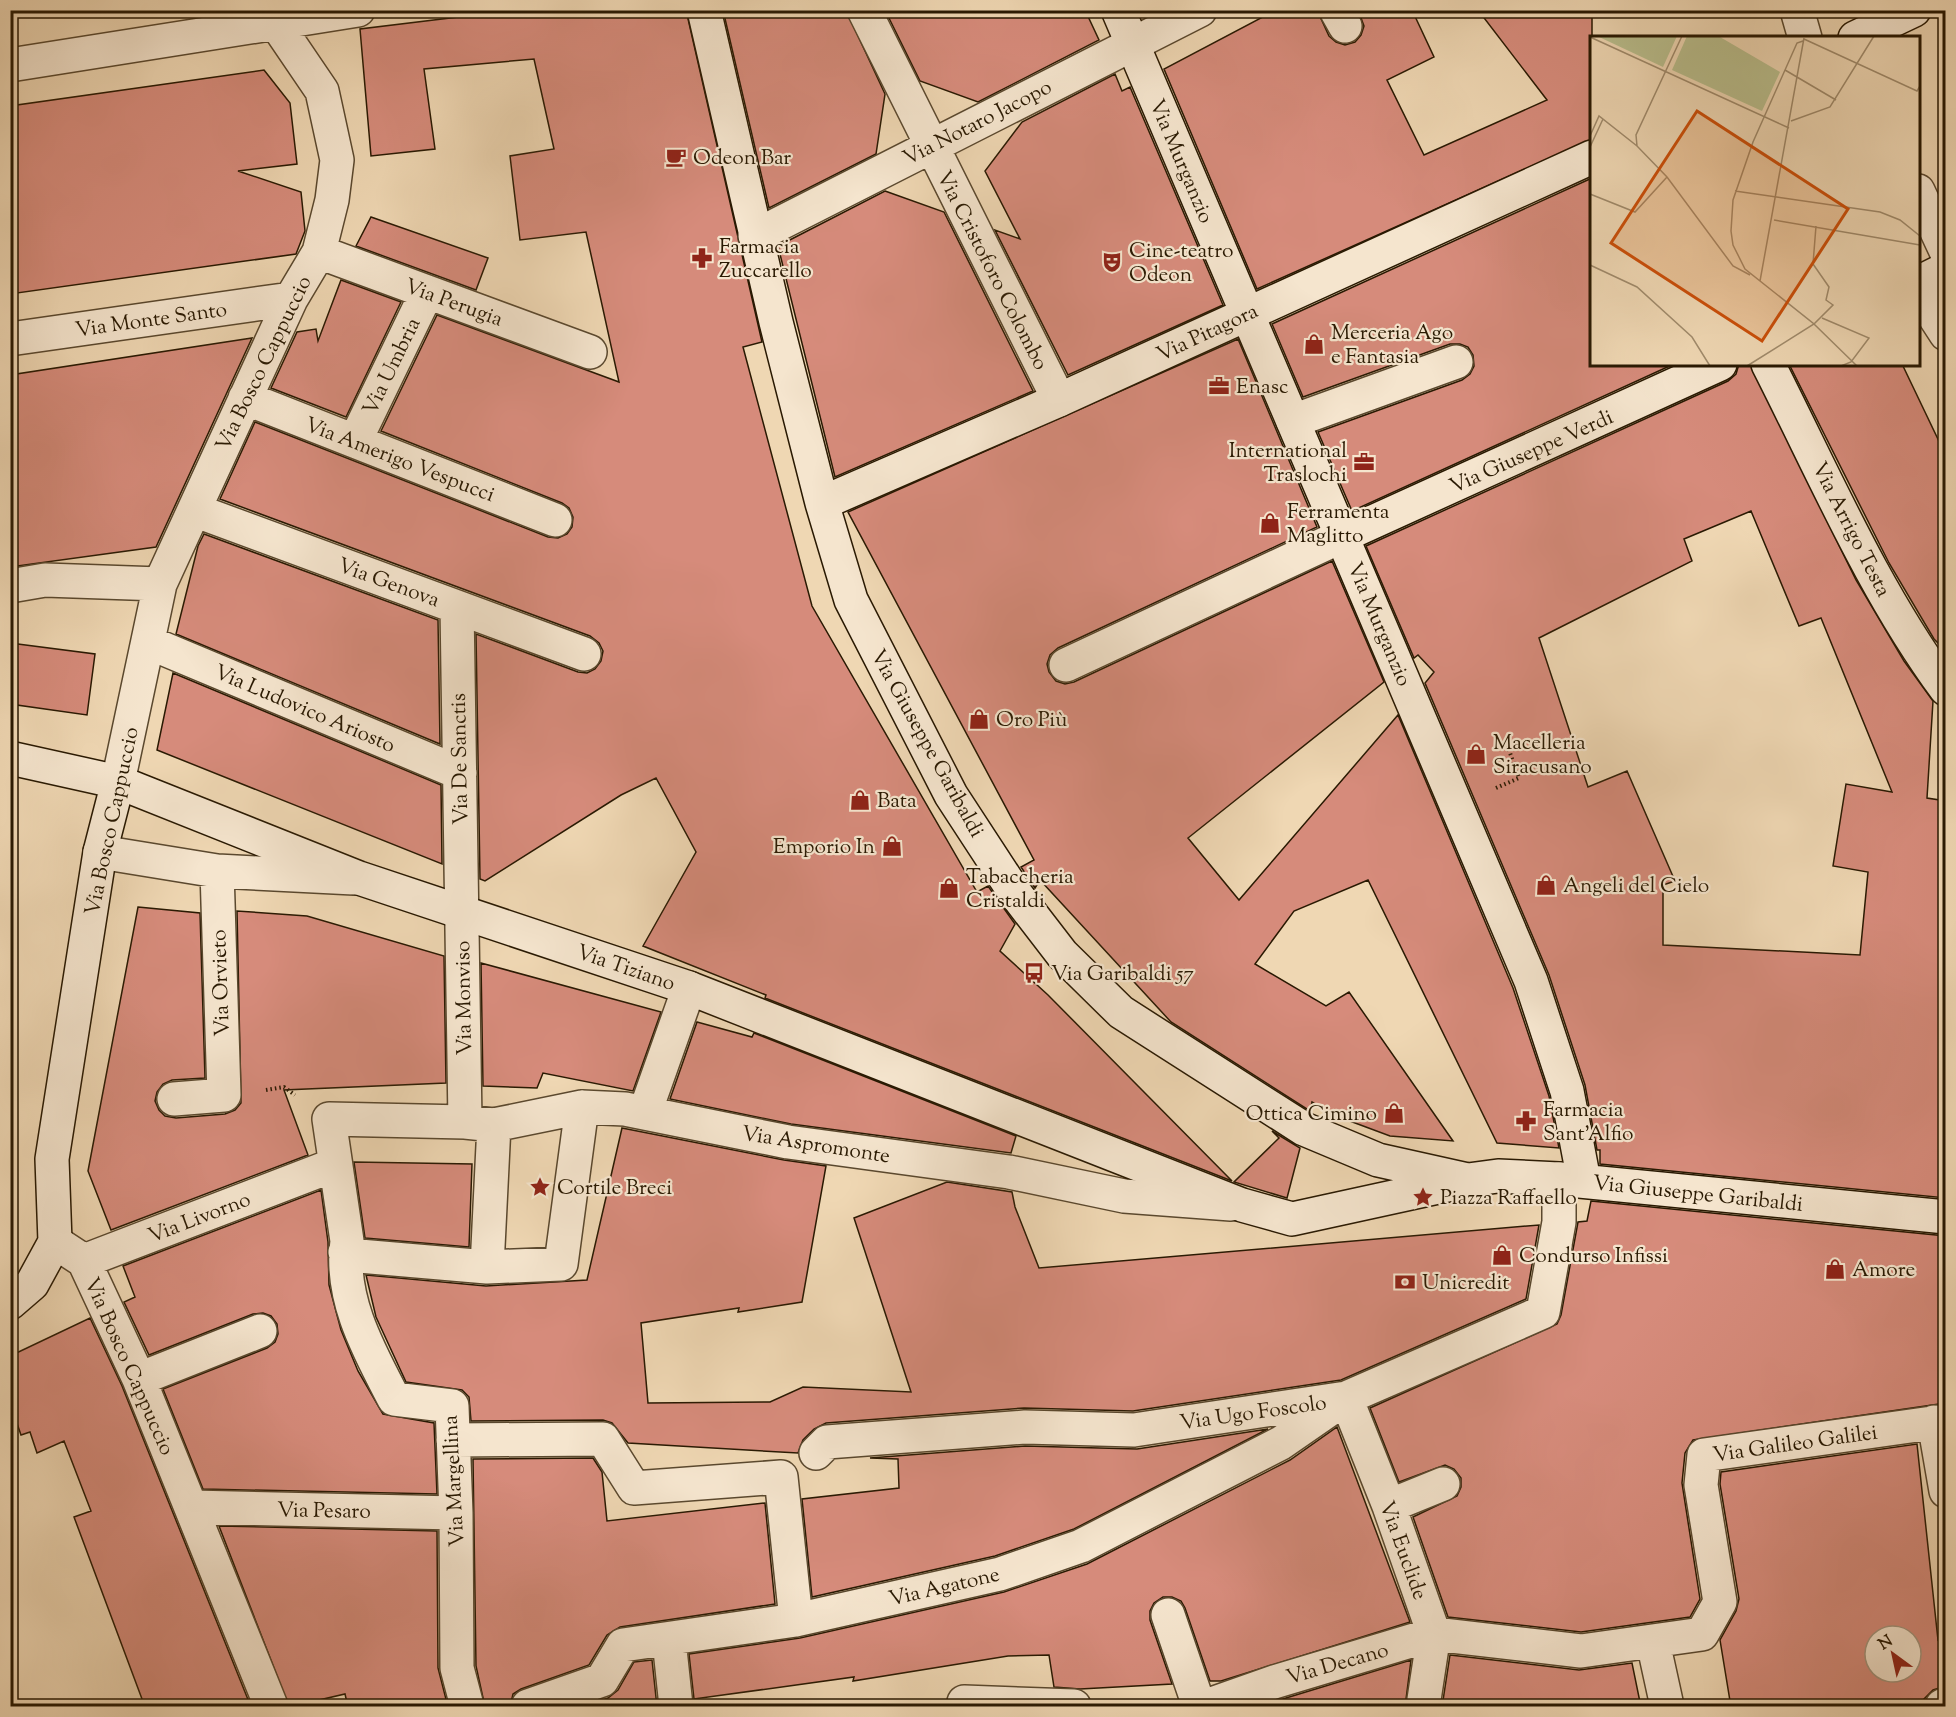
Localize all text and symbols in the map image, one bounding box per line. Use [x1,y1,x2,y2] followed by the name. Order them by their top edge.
[1590,36,1920,366] inset map
[898,73,1058,174] street label: Via Notaro Jacopo
[1140,95,1220,229] street label: Via Murganzio
[693,144,791,174] place label: Odeon Bar
[664,145,688,169] cafe icon: Odeon Bar
[928,166,1055,376] street label: Via Cristoforo Colombo
[719,233,812,287] place label: Farmacia Zuccarello
[1129,237,1234,291] place label: Cine-teatro Odeon
[690,246,714,270] pharmacy icon: Farmacia Zuccarello
[1100,250,1124,274] theatre icon: Cine-teatro Odeon
[209,271,320,457] street label: Via Bosco Cappuccio
[400,272,507,336] street label: Via Perugia
[73,295,229,346] street label: Via Monte Santo
[1152,297,1264,370] street label: Via Pitagora
[356,313,429,421] street label: Via Umbria
[1331,319,1453,373] place label: Merceria Ago e Fantasia
[1302,332,1326,356] shop icon: Merceria Ago e Fantasia
[1236,373,1289,403] place label: Enasc
[1207,374,1231,398] office icon: Enasc
[1445,403,1619,502] street label: Via Giuseppe Verdi
[300,411,499,511] street label: Via Amerigo Vespucci
[1229,437,1347,491] place label: International Traslochi
[1352,450,1376,474] office icon: International Traslochi
[1803,457,1897,603] street label: Via Arrigo Testa
[1287,498,1390,552] place label: Ferramenta Maglitto
[1258,511,1282,535] shop icon: Ferramenta Maglitto
[333,552,444,616] street label: Via Genova
[1338,558,1418,692] street label: Via Murganzio
[862,644,991,844] street label: Via Giuseppe Garibaldi
[209,658,399,762] street label: Via Ludovico Ariosto
[445,693,477,825] street label: Via De Sanctis
[996,706,1067,736] place label: Oro Più
[967,707,991,731] shop icon: Oro Più
[78,724,148,918] street label: Via Bosco Cappuccio
[1493,729,1592,783] place label: Macelleria Siracusano
[1464,742,1488,766] shop icon: Macelleria Siracusano
[877,787,917,817] place label: Bata
[848,788,872,812] shop icon: Bata
[773,833,875,863] place label: Emporio In
[880,834,904,858] shop icon: Emporio In
[966,863,1074,917] place label: Tabaccheria Cristaldi
[1563,872,1709,902] place label: Angeli del Cielo
[1534,873,1558,897] shop icon: Angeli del Cielo
[937,876,961,900] shop icon: Tabaccheria Cristaldi
[205,929,239,1037] street label: Via Orvieto
[572,938,679,1000] street label: Via Tiziano
[449,940,481,1056] street label: Via Monviso
[1051,960,1194,990] place label: Via Garibaldi 57
[1022,961,1046,985] bus stop icon: Via Garibaldi 57
[1543,1096,1634,1150] place label: Farmacia Sant'Alfio
[1246,1100,1377,1130] place label: Ottica Cimino
[1382,1101,1406,1125] shop icon: Ottica Cimino
[1514,1109,1538,1133] pharmacy icon: Farmacia Sant'Alfio
[739,1119,892,1173] street label: Via Aspromonte
[1591,1169,1804,1221] street label: Via Giuseppe Garibaldi
[557,1174,672,1204] place label: Cortile Breci
[528,1175,552,1199] place icon: Cortile Breci
[1440,1184,1577,1214] place label: Piazza Raffaello
[1411,1185,1435,1209] place icon: Piazza Raffaello
[144,1186,255,1252] street label: Via Livorno
[1519,1242,1668,1272] place label: Condurso Infissi
[1490,1243,1514,1267] shop icon: Condurso Infissi
[1852,1256,1915,1286] place label: Amore
[1823,1257,1847,1281] shop icon: Amore
[1422,1269,1509,1299] place label: Unicredit
[1393,1270,1417,1294] bank icon: Unicredit
[75,1273,181,1461] street label: Via Bosco Cappuccio
[1178,1389,1329,1439] street label: Via Ugo Foscolo
[437,1414,473,1548] street label: Via Margellina
[1711,1419,1880,1471] street label: Via Galileo Galilei
[277,1496,371,1528] street label: Via Pesaro
[1370,1497,1434,1604] street label: Via Euclide
[886,1561,1003,1615] street label: Via Agatone
[1863,1624,1923,1684] north arrow
[1875,1630,1898,1657] text: N
[1283,1636,1392,1694] street label: Via Decano

